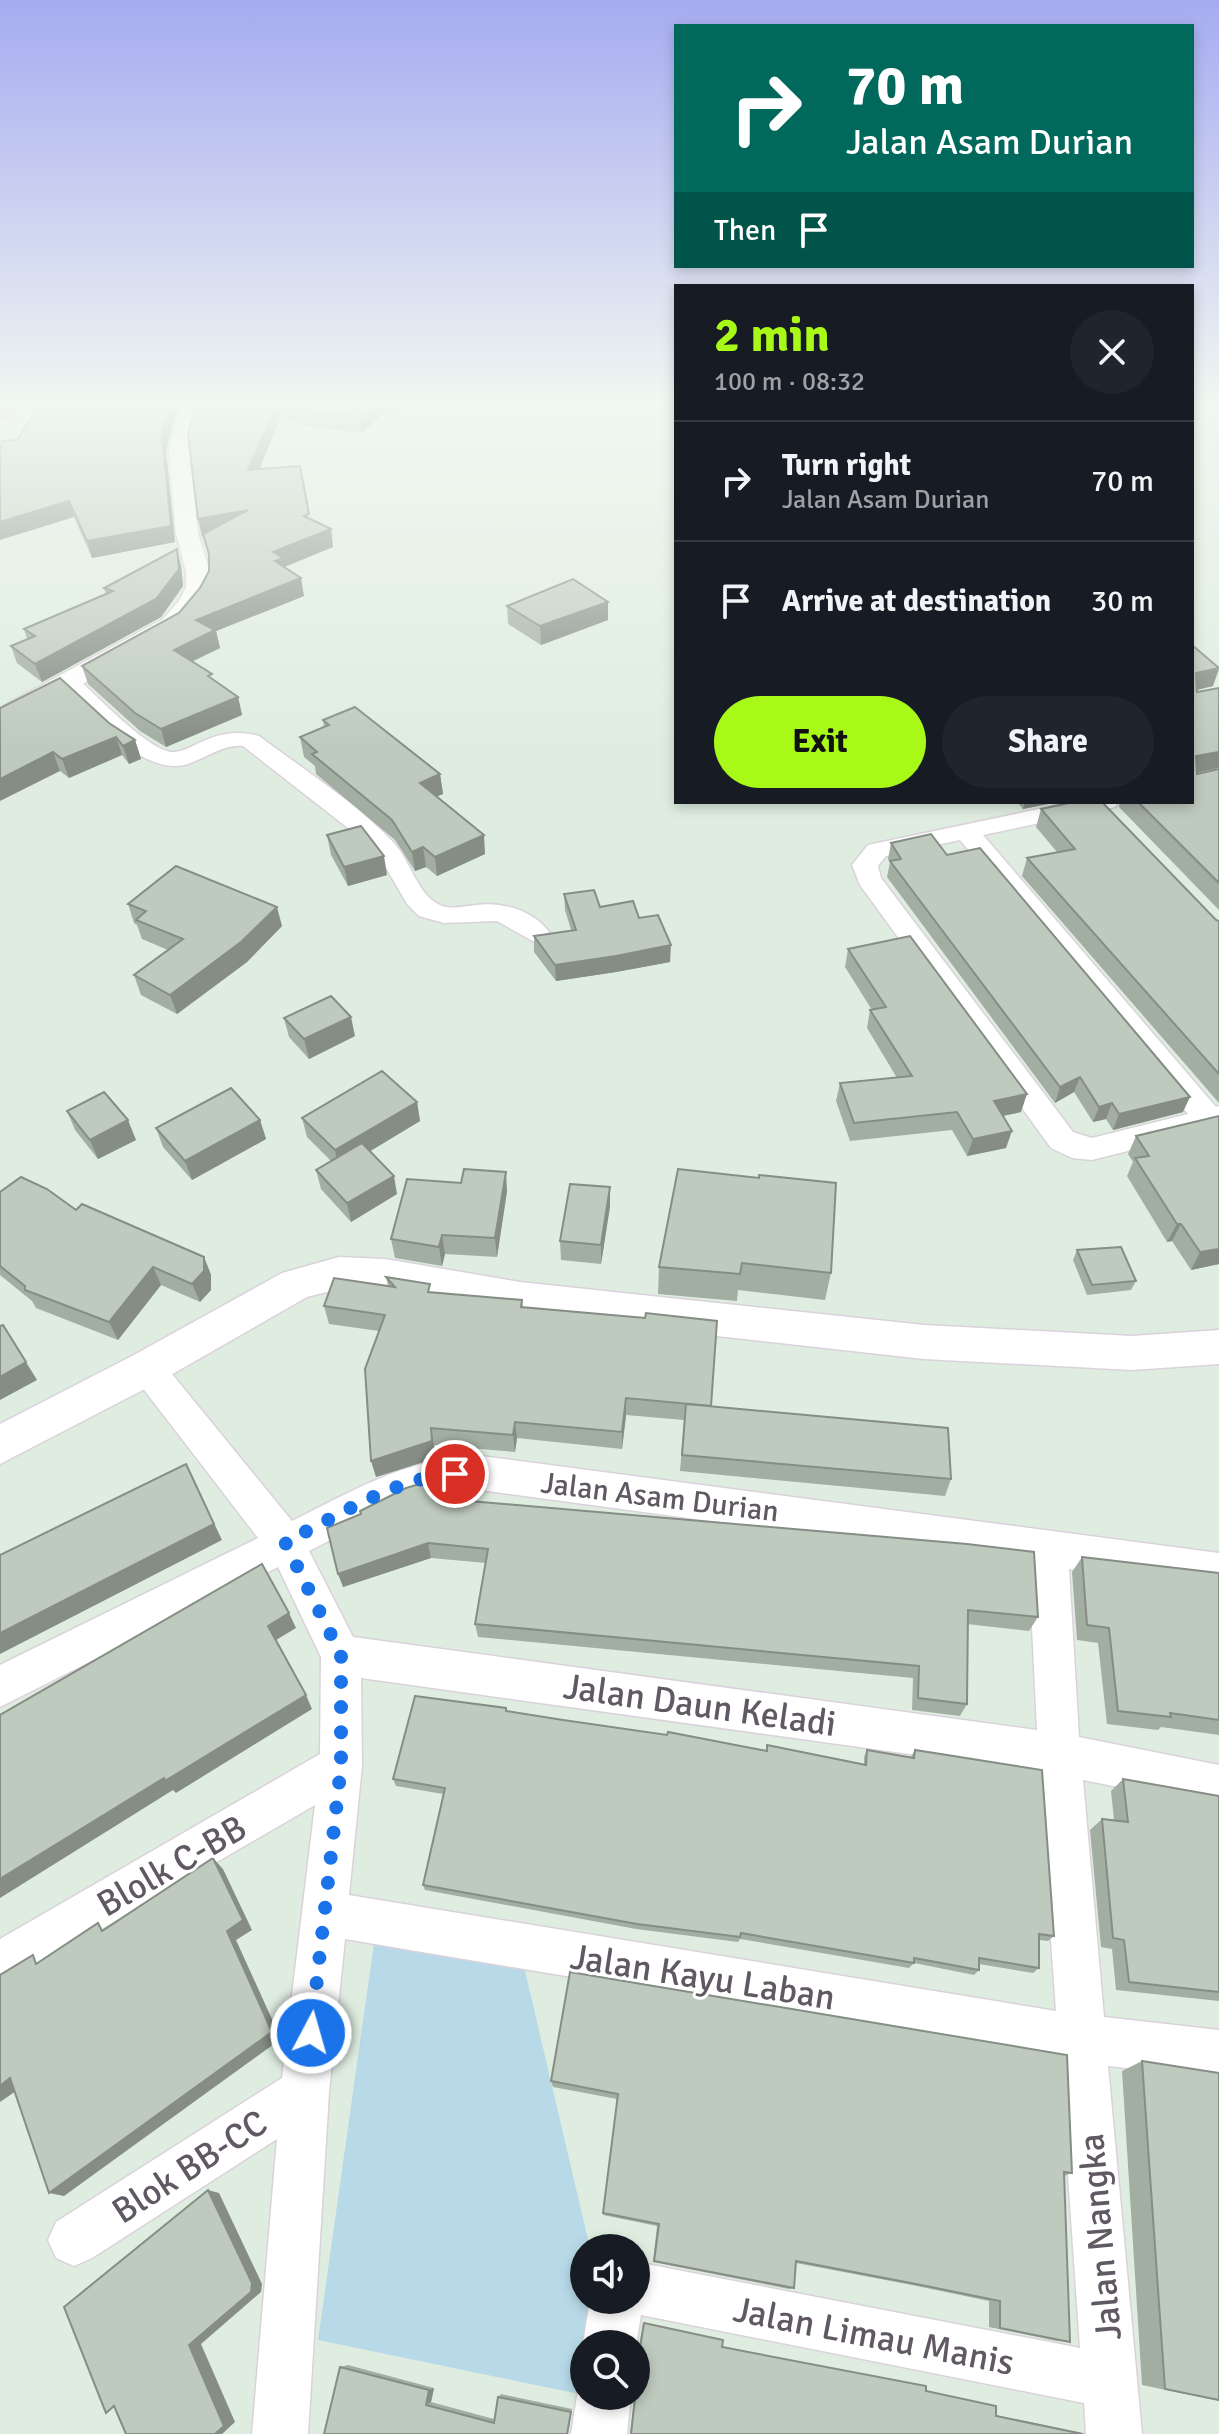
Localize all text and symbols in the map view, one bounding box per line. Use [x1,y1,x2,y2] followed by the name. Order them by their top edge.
[846,51,964,120] text: 70 m
[714,56,818,160] icon: right
[846,120,1133,165] text: Jalan Asam Durian
[792,208,836,252] icon: arrive
[714,212,776,249] text: Then
[714,306,830,365] text: 2 min
[1070,310,1154,394] button: close
[714,366,865,398] text: 100 m · 08:32
[782,447,911,484] text: Turn right
[714,459,758,503] icon: right
[1091,463,1154,500] text: 70 m
[782,484,989,516] text: Jalan Asam Durian
[714,579,758,623] icon: arrive
[782,583,1051,620] text: Arrive at destination
[1091,583,1154,620] text: 30 m
[714,696,926,788] button: Exit
[942,696,1154,788] button: Share
[421,1440,489,1508] pin
[433,1452,477,1496] icon: arrive
[539,1465,781,1530] street label: Jalan Asam Durian
[561,1664,839,1747] street label: Jalan Daun Keladi
[89,1806,255,1927] street label: Blolk C-BB
[567,1934,838,2021] street label: Jalan Kayu Laban
[269,1991,353,2075] position arrow
[104,2100,276,2234] street label: Blok BB-CC
[1069,2132,1132,2342] street label: Jalan Nangka
[570,2234,650,2410] map controls
[570,2234,650,2314] button: sound
[730,2287,1018,2386] street label: Jalan Limau Manis
[570,2330,650,2410] button: search

